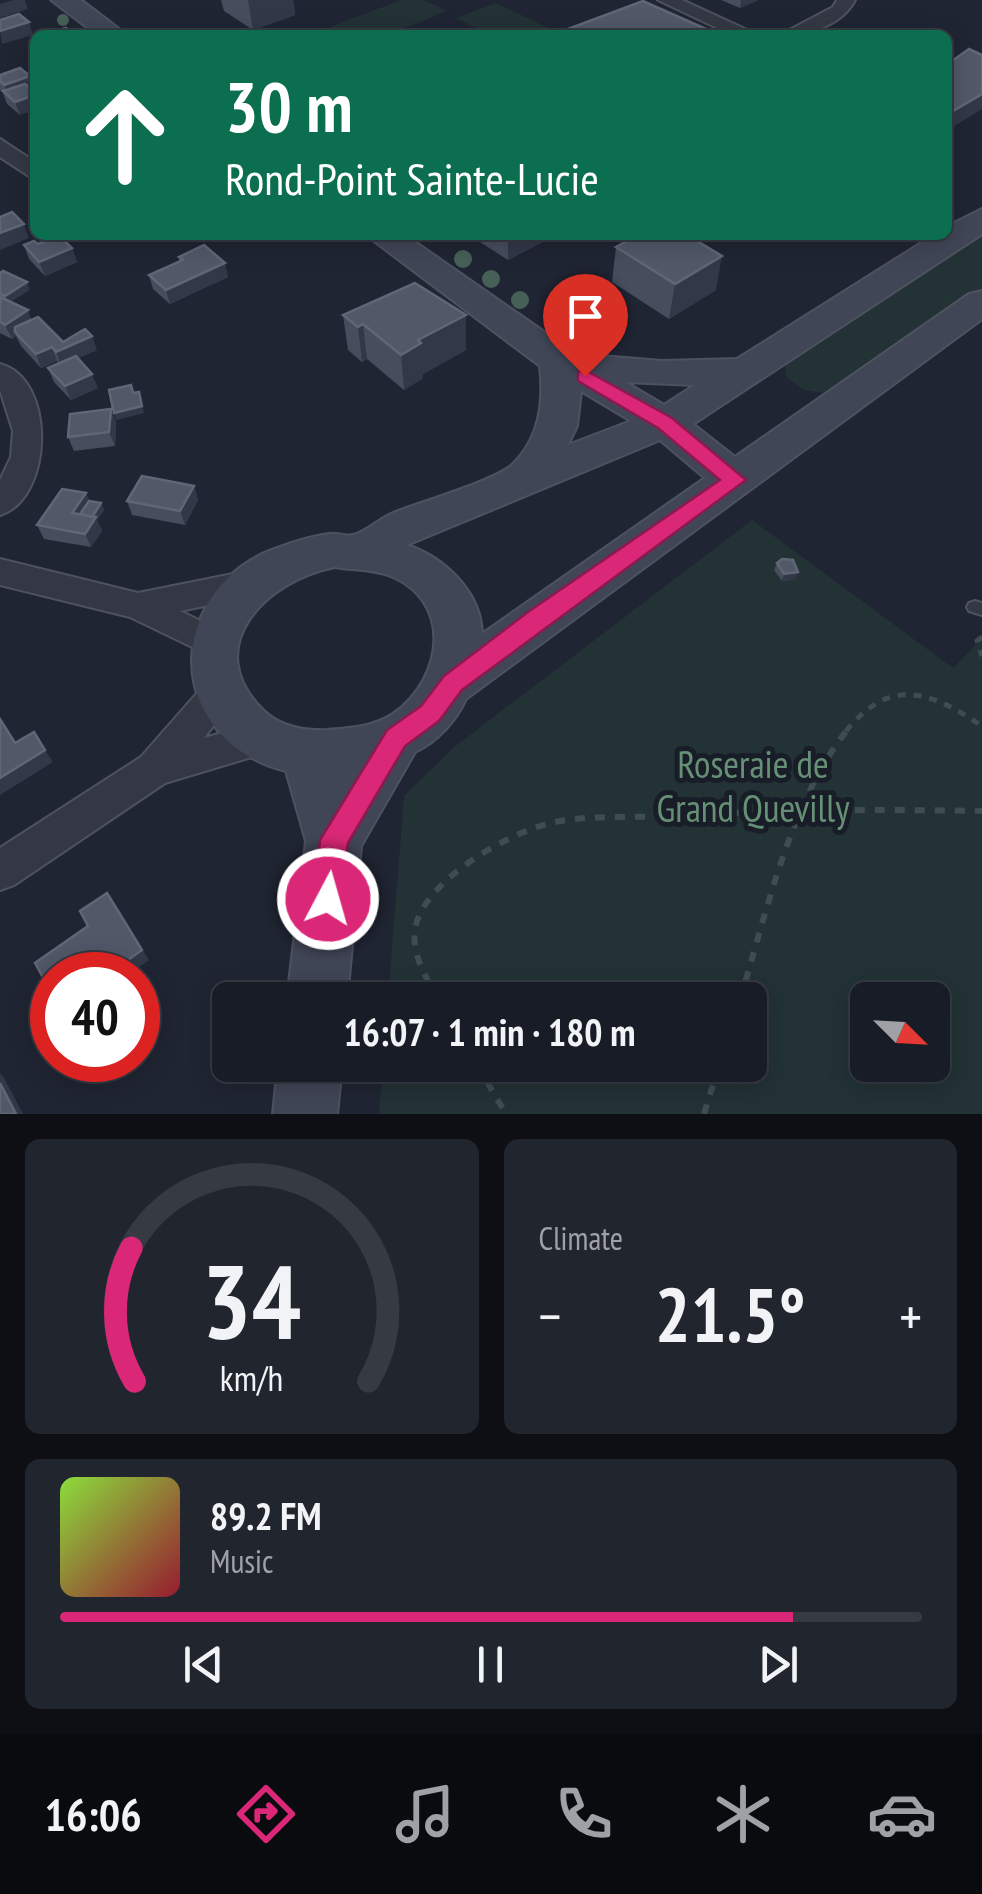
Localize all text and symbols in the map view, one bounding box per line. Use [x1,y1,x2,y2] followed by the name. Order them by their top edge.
[225,61,353,151] text: 30 m
[60,70,190,200] icon: ahead
[225,149,599,207] text: Rond-Point Sainte-Lucie
[543,274,628,377] pin
[558,289,613,344] icon: arrive
[657,739,850,832] park label: Roseraie de Grand Quevilly
[276,847,380,951] position arrow
[30,952,160,1082] speed limit sign: 40
[850,982,950,1082] north arrow
[850,982,950,1082] map controls
[343,1007,636,1056] text: 16:07 · 1 min · 180 m
[539,1217,623,1259] text: Climate
[202,1233,301,1368] text: 34
[655,1266,806,1363] text: 21.5°
[539,1280,561,1351] text: −
[899,1280,922,1351] text: +
[220,1355,283,1401] text: km/h
[210,1491,322,1540] text: 89.2 FM
[210,1540,273,1582] text: Music
[176,1637,231,1692] icon: previous
[463,1637,518,1692] icon: pause
[751,1637,806,1692] icon: next
[231,1779,301,1849] icon: directions
[390,1779,460,1849] icon: music
[549,1779,619,1849] icon: phone
[708,1779,778,1849] icon: climate
[867,1779,937,1849] icon: car
[45,1785,142,1843] text: 16:06

